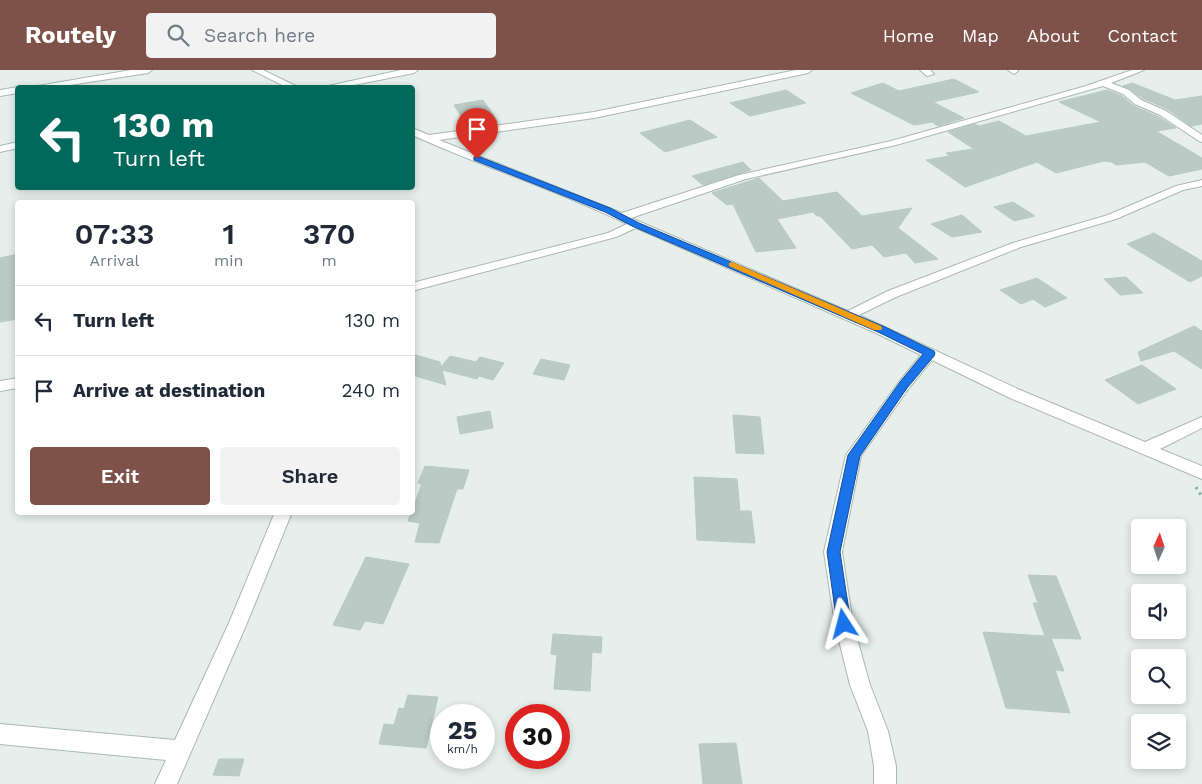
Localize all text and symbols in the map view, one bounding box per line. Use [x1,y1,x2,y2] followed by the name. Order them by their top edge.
[146,13,496,58] search box
[25,21,116,49] text: Routely
[164,21,192,49] icon: search
[204,24,315,47] text: Search here
[883,25,934,46] text: Home
[962,25,999,46] text: Map
[1027,25,1079,46] text: About
[1107,25,1177,46] text: Contact
[113,104,214,146] text: 130 m
[30,105,95,170] icon: left
[456,108,498,159] pin
[463,115,491,143] icon: arrive
[113,146,205,171] text: Turn left
[74,216,155,251] text: 07:33
[222,216,235,251] text: 1
[303,216,356,251] text: 370
[89,251,139,270] text: Arrival
[214,251,243,270] text: min
[322,251,337,270] text: m
[30,307,58,335] icon: left
[73,309,154,332] text: Turn left
[345,309,400,332] text: 130 m
[30,377,58,405] icon: arrive
[73,379,265,402] text: Arrive at destination
[341,379,400,402] text: 240 m
[30,447,210,505] button: Exit
[220,447,400,505] button: Share
[1131,519,1186,574] north arrow
[1131,519,1186,769] map controls
[1131,584,1186,639] button: sound
[817,597,869,649] position arrow
[1131,649,1186,704] button: search
[505,704,570,769] speed limit sign: 30
[1131,714,1186,769] button: layers
[448,716,477,745] text: 25
[447,742,478,756] text: km/h

